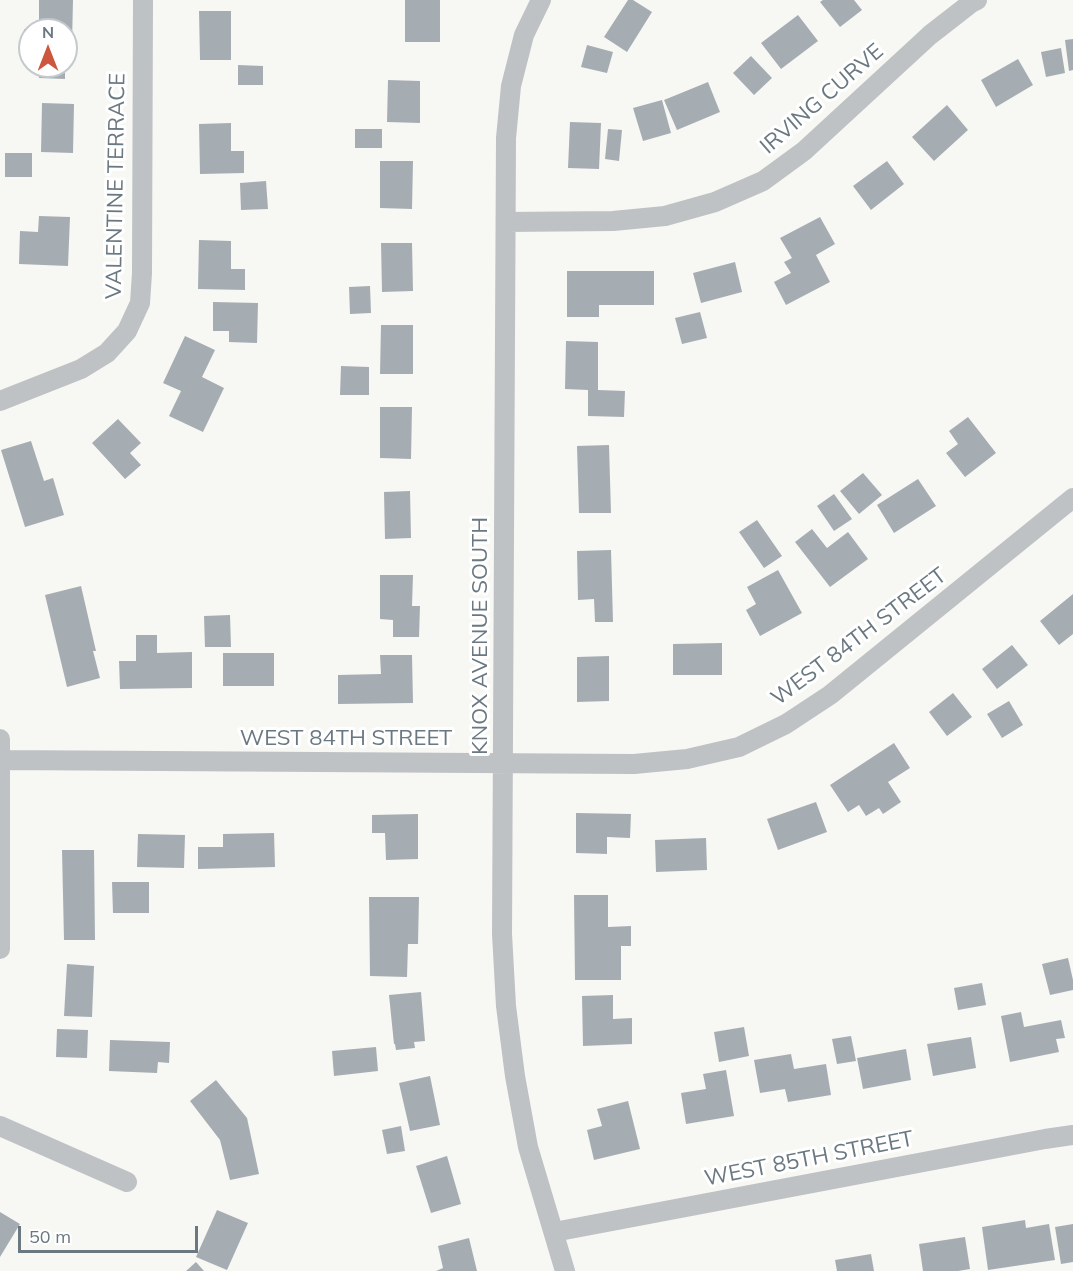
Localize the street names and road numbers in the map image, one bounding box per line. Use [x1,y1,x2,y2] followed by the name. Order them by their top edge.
[755,38,889,160] street label: IRVING CURVE
[101,73,131,299] street label: VALENTINE TERRACE
[467,517,493,755] street label: KNOX AVENUE SOUTH
[766,562,952,712] street label: WEST 84TH STREET
[240,725,452,751] street label: WEST 84TH STREET
[702,1126,916,1192] street label: WEST 85TH STREET

